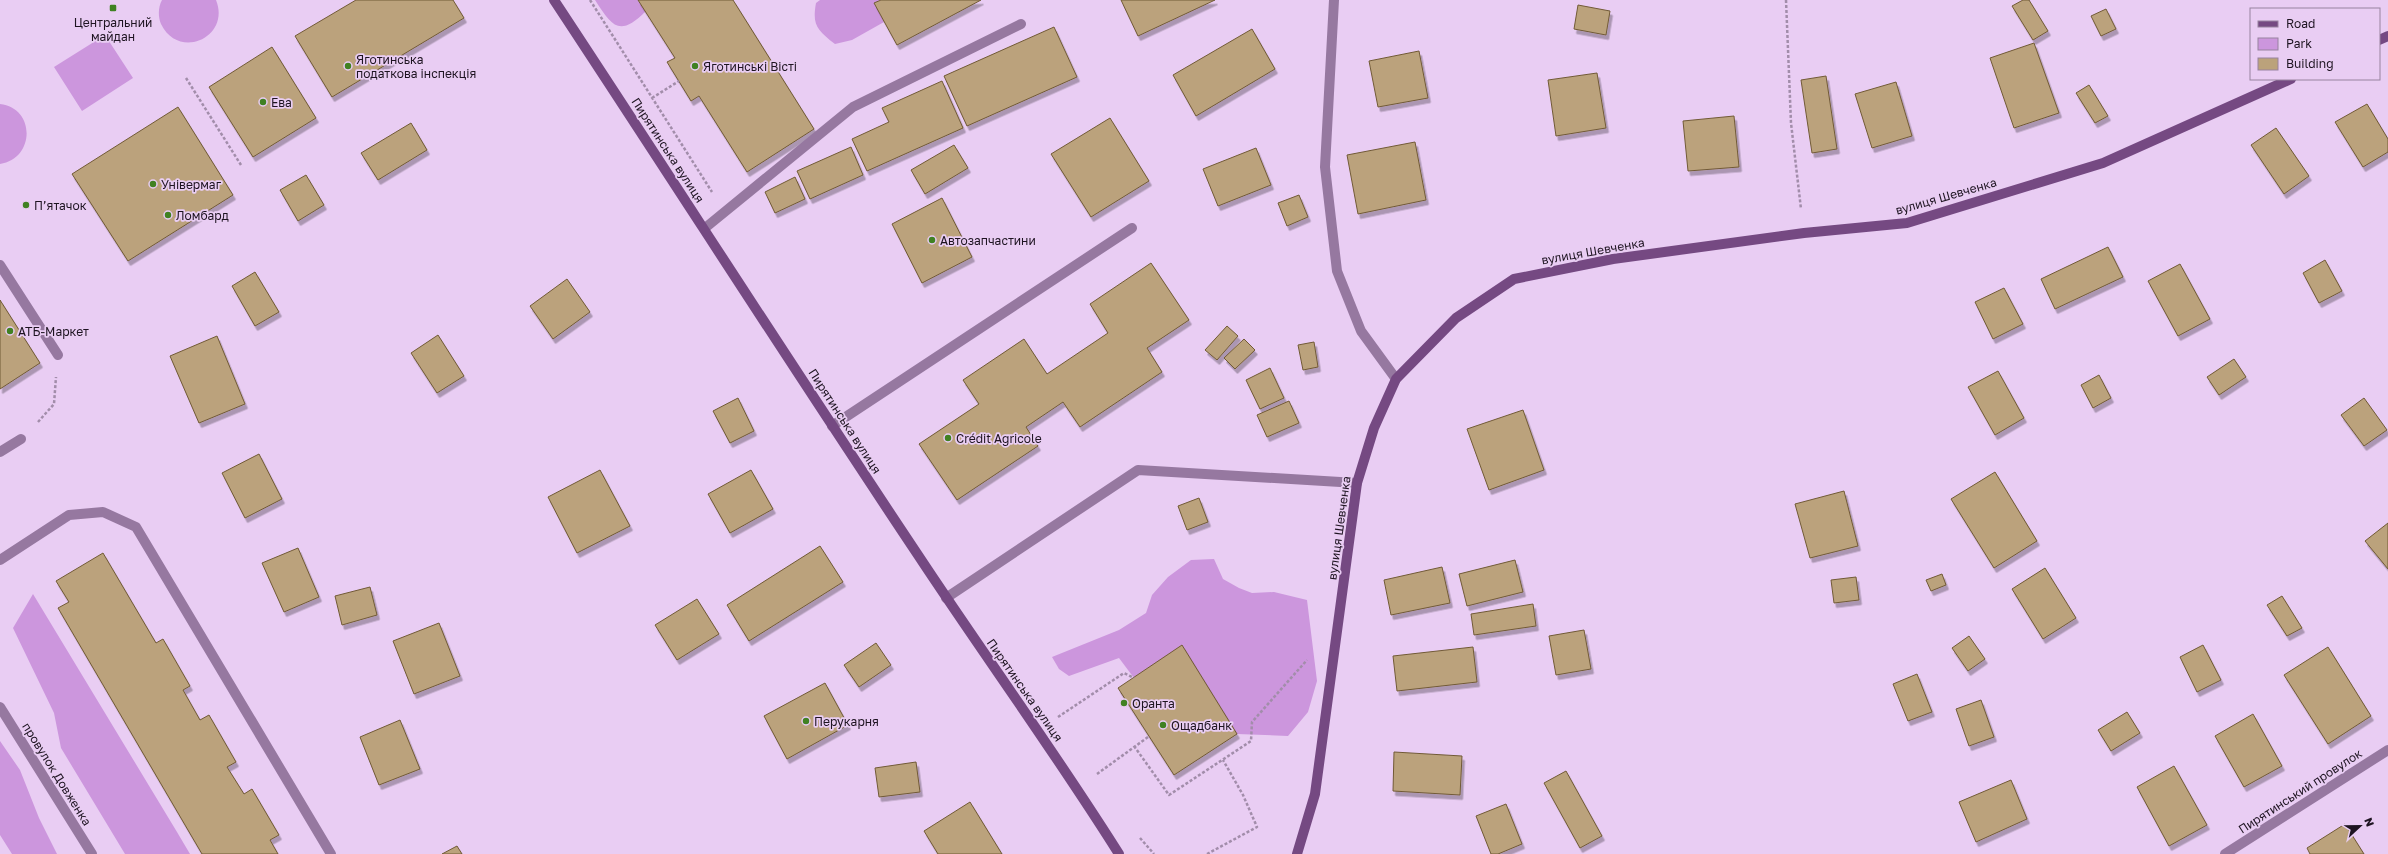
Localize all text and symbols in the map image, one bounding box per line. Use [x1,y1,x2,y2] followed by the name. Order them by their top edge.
[108,3,118,13] marker: Центральний майдан
[2250,8,2380,80] legend
[74,15,152,44] place label: Центральний майдан
[2286,16,2315,31] text: Road
[2286,36,2312,51] text: Park
[356,52,476,81] place label: Яготинська податкова інспекція
[2286,56,2334,71] text: Building
[703,59,797,74] place label: Яготинські Вісті
[343,61,353,71] marker: Яготинська податкова інспекція
[690,61,700,71] marker: Яготинські Вісті
[271,95,292,110] place label: Ева
[628,95,708,205] street label: Пирятинська вулиця
[258,97,268,107] marker: Ева
[1894,174,1998,218] street label: вулиця Шевченка
[161,177,222,192] place label: Універмаг
[148,179,158,189] marker: Універмаг
[34,198,87,213] place label: П’ятачок
[21,200,31,210] marker: П’ятачок
[176,208,229,223] place label: Ломбард
[163,210,173,220] marker: Ломбард
[940,233,1036,248] place label: Автозапчастини
[927,235,937,245] marker: Автозапчастини
[1540,235,1646,267] street label: вулиця Шевченка
[18,324,89,339] place label: АТБ-Маркет
[5,326,15,336] marker: АТБ-Маркет
[805,366,885,476] street label: Пирятинська вулиця
[956,431,1042,446] place label: Crédit Agricole
[943,433,953,443] marker: Crédit Agricole
[1324,475,1354,581] street label: вулиця Шевченка
[984,636,1066,744] street label: Пирятинська вулиця
[1132,696,1175,711] place label: Оранта
[1119,698,1129,708] marker: Оранта
[814,714,879,729] place label: Перукарня
[801,716,811,726] marker: Перукарня
[1171,718,1232,733] place label: Ощадбанк
[19,720,95,828] street label: провулок Довженка
[1158,720,1168,730] marker: Ощадбанк
[2235,745,2365,837] street label: Пирятинський провулок
[2340,806,2380,846] north arrow
[2362,816,2377,828] text: N

